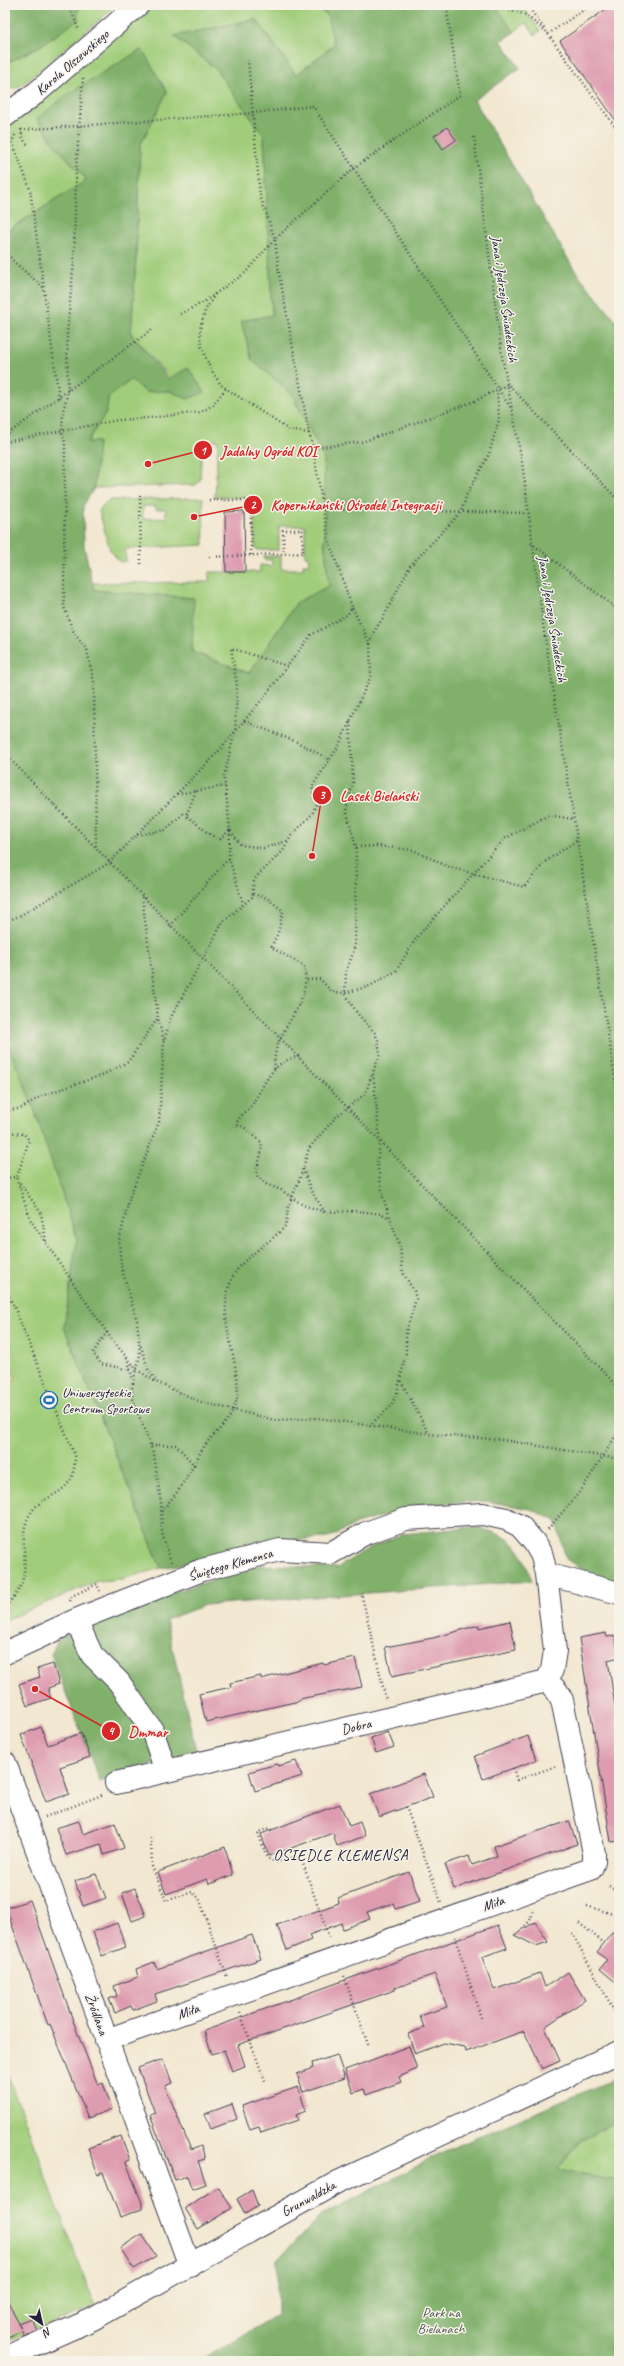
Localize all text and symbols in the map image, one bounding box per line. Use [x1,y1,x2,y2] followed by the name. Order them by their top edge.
[32,25,113,99] street label: Karola Olszewskiego
[487,234,522,364] street label: Jana i Jędrzeja Śniadeckich
[193,437,326,464] callout: Jadalny Ogród KOI
[220,442,320,461] text: Jadalny Ogród KOI
[200,443,207,459] text: 1
[243,491,449,518] callout: Kopernikański Ośrodek Integracji
[271,496,443,515] text: Kopernikański Ośrodek Integracji
[250,497,257,513] text: 2
[534,554,571,684] street label: Jana i Jędrzeja Śniadeckich
[312,782,426,809] callout: Lasek Bielański
[319,787,326,803] text: 3
[340,787,420,806] text: Lasek Bielański
[62,1384,150,1417] place label: Uniwersyteckie Centrum Sportowe
[39,1390,59,1410] sports icon: Uniwersyteckie Centrum Sportowe
[186,1544,276,1585] street label: Świętego Klemensa
[340,1715,374,1738] street label: Dobra
[101,1718,176,1745] callout: Dmmar
[108,1723,115,1739] text: 4
[129,1723,169,1742] text: Dmmar
[273,1846,409,1865] district label: OSIEDLE KLEMENSA
[480,1892,507,1915] street label: Miła
[81,1991,112,2039] street label: Źródlana
[175,2000,202,2023] street label: Miła
[278,2176,339,2220] street label: Grunwaldzka
[22,2304,62,2344] north arrow
[418,2304,466,2337] park label: Park na Bielanach
[39,2325,54,2341] text: N

